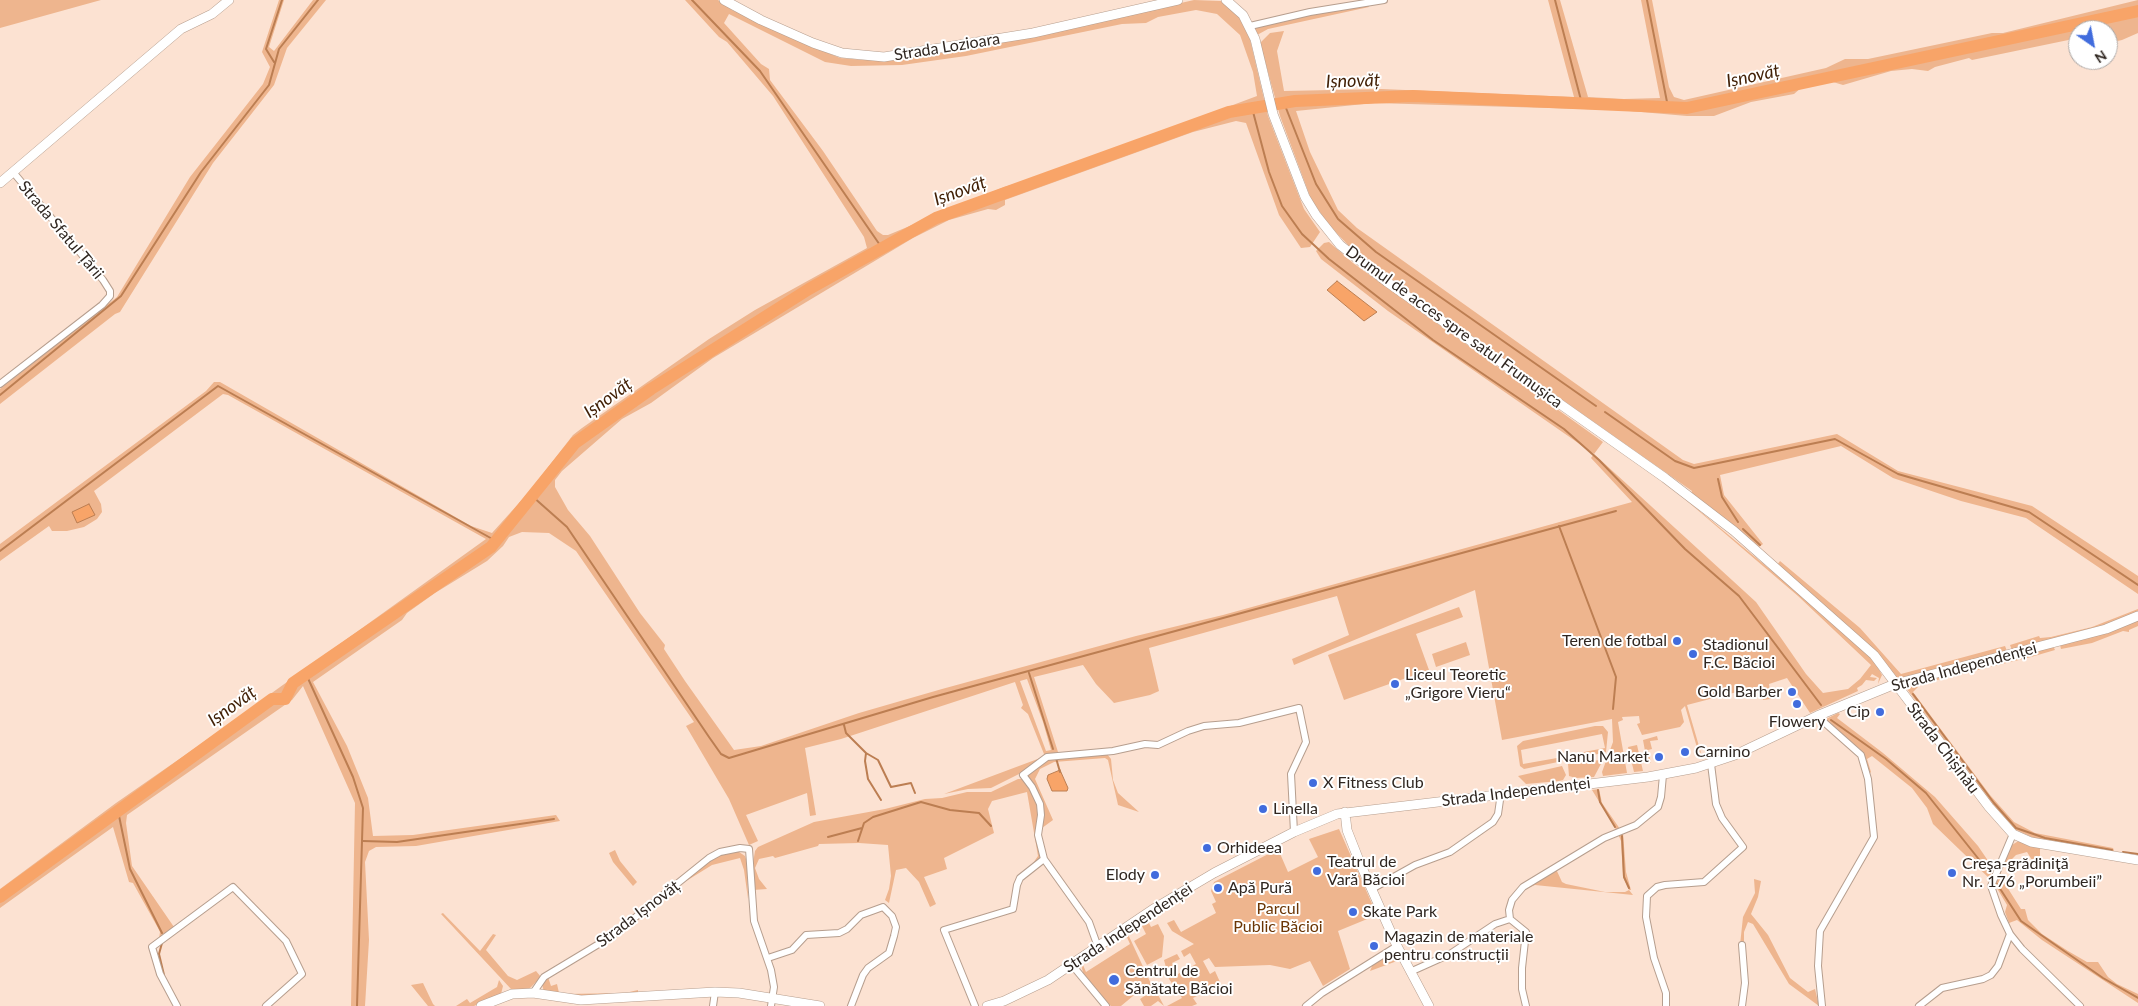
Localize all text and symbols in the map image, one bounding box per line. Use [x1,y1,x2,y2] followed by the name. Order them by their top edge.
[2068,20,2118,70] north arrow
[893,29,1001,65] street label: Strada Lozioara
[2092,47,2110,67] text: N
[1724,60,1782,92] water label: Ișnovăț
[1326,69,1380,93] water label: Ișnovăț
[931,172,989,210] water label: Ișnovăț
[14,177,108,283] street label: Strada Sfatul Țării
[1342,242,1566,412] street label: Drumul de acces spre satul Frumușica
[580,373,636,423] water label: Ișnovăț
[1562,631,1667,651] place label: Teren de fotbal
[1671,635,1683,647] marker: Teren de fotbal
[1703,635,1775,673] place label: Stadionul F.C. Băcioi
[1889,638,2039,696] street label: Strada Independenței
[1687,648,1699,660] marker: Stadionul F.C. Băcioi
[1405,665,1511,703] place label: Liceul Teoretic „Grigore Vieru“
[1389,678,1401,690] marker: Liceul Teoretic „Grigore Vieru“
[204,681,260,731] water label: Ișnovăț
[1697,682,1782,702] place label: Gold Barber
[1786,686,1798,698] marker: Gold Barber
[1791,698,1803,710] marker: Flowery
[1903,699,1983,797] street label: Strada Chișinău
[1847,702,1870,722] place label: Cip
[1874,706,1886,718] marker: Cip
[1769,712,1825,732] place label: Flowery
[1695,742,1750,762] place label: Carnino
[1679,746,1691,758] marker: Carnino
[1557,747,1649,767] place label: Nanu Market
[1653,751,1665,763] marker: Nanu Market
[1323,773,1424,793] place label: X Fitness Club
[1440,773,1592,811] street label: Strada Independenței
[1307,777,1319,789] marker: X Fitness Club
[1273,799,1318,819] place label: Linella
[1257,803,1269,815] marker: Linella
[1217,838,1282,858] place label: Orhideea
[1201,842,1213,854] marker: Orhideea
[1327,852,1405,890] place label: Teatrul de Vară Băcioi
[1962,854,2102,892] place label: Creşa-grădiniţă Nr. 176 „Porumbeii”
[1106,865,1145,885] place label: Elody
[1311,865,1323,877] marker: Teatrul de Vară Băcioi
[1946,867,1958,879] marker: Creşa-grădiniţă Nr. 176 „Porumbeii”
[1149,869,1161,881] marker: Elody
[593,876,683,952] street label: Strada Ișnovăț
[1228,878,1292,898] place label: Apă Pură
[1060,879,1196,977] street label: Strada Independenței
[1212,882,1224,894] marker: Apă Pură
[1233,899,1323,937] park label: Parcul Public Băcioi
[1363,902,1437,922] place label: Skate Park
[1347,906,1359,918] marker: Skate Park
[1384,927,1533,965] place label: Magazin de materiale pentru construcții
[1368,940,1380,952] marker: Magazin de materiale pentru construcții
[1125,961,1233,999] place label: Centrul de Sănătate Băcioi
[1107,973,1121,987] marker: Centrul de Sănătate Băcioi

